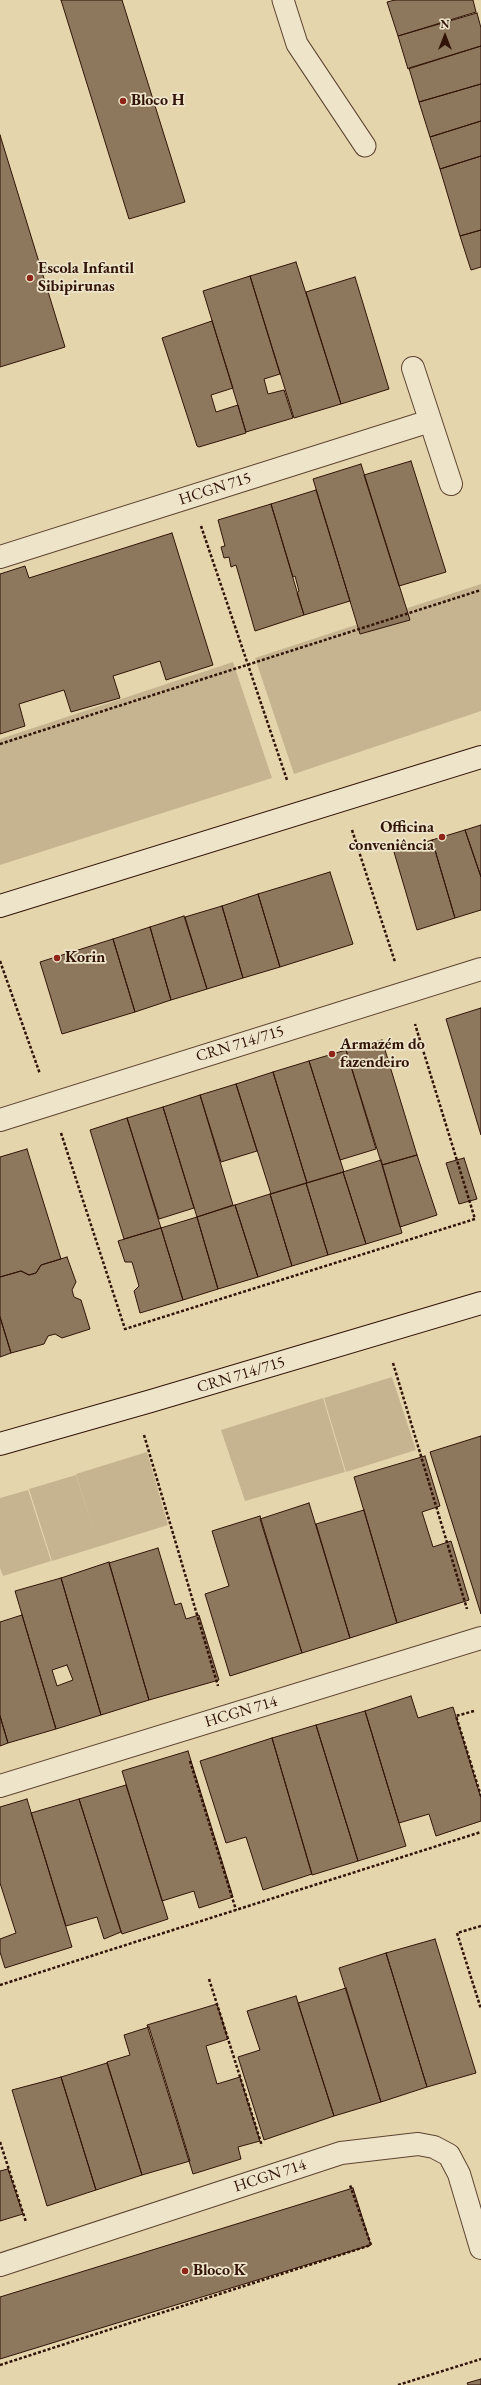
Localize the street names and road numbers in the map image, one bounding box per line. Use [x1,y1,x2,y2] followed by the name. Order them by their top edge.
[176,468,254,510] street label: HCGN 715
[194,1022,286,1066] street label: CRN 714/715
[195,1353,287,1397] street label: CRN 714/715
[202,1692,280,1732] street label: HCGN 714
[231,2155,309,2197] street label: HCGN 714

